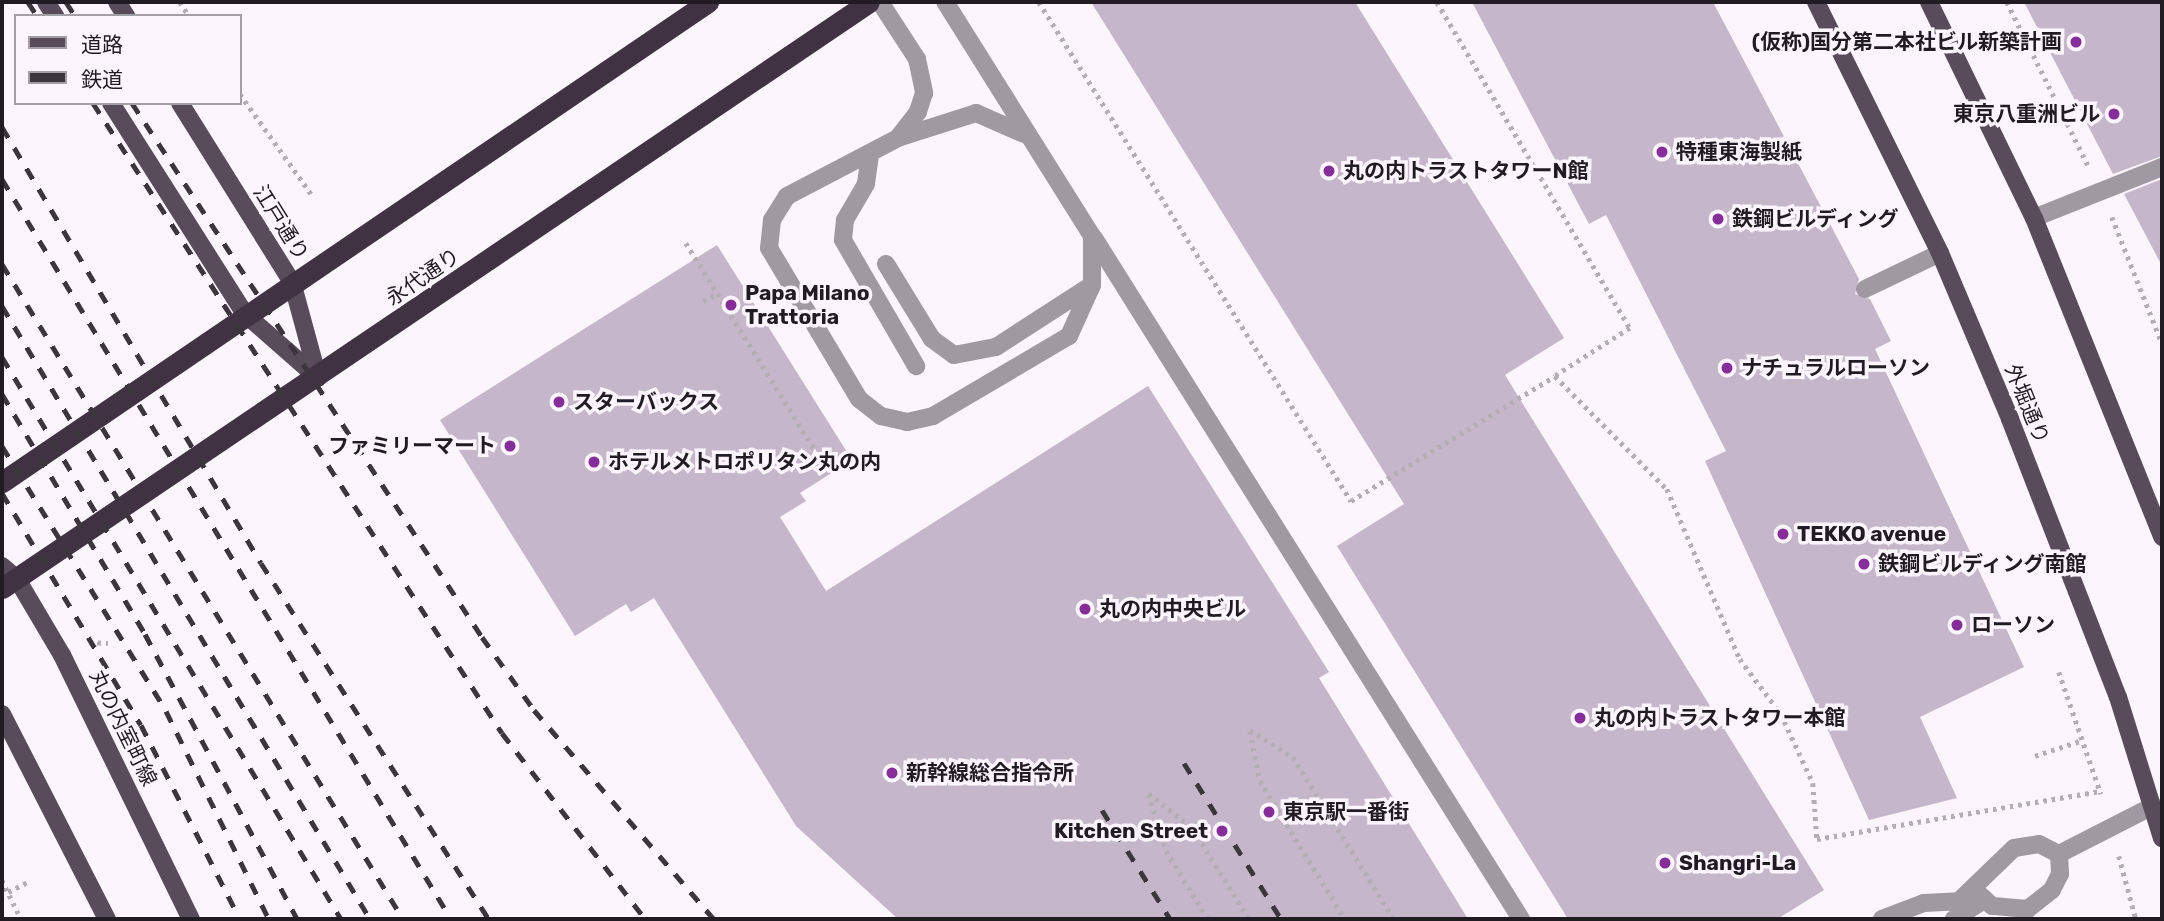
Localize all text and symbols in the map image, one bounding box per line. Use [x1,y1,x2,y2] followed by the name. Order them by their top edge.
[14,14,242,105] legend
[1752,29,2062,55] place label: (仮称)国分第二本社ビル新築計画
[81,32,123,57] text: 道路
[2068,34,2084,50] marker: (仮称)国分第二本社ビル新築計画
[81,67,123,92] text: 鉄道
[1953,101,2100,127] place label: 東京八重洲ビル
[2106,106,2122,122] marker: 東京八重洲ビル
[1676,139,1802,165] place label: 特種東海製紙
[1654,144,1670,160] marker: 特種東海製紙
[1343,158,1589,184] place label: 丸の内トラストタワーN館
[1321,163,1337,179] marker: 丸の内トラストタワーN館
[248,181,314,265] street label: 江戸通り
[1732,206,1900,232] place label: 鉄鋼ビルディング
[1710,211,1726,227] marker: 鉄鋼ビルディング
[381,243,465,311] street label: 永代通り
[745,280,870,330] place label: Papa Milano Trattoria
[723,297,739,313] marker: Papa Milano Trattoria
[1741,355,1930,381] place label: ナチュラルローソン
[1719,360,1735,376] marker: ナチュラルローソン
[2000,360,2054,448] street label: 外堀通り
[573,389,720,415] place label: スターバックス
[551,394,567,410] marker: スターバックス
[328,433,496,459] place label: ファミリーマート
[502,438,518,454] marker: ファミリーマート
[608,449,881,475] place label: ホテルメトロポリタン丸の内
[586,454,602,470] marker: ホテルメトロポリタン丸の内
[1797,521,1946,547] place label: TEKKO avenue
[1775,526,1791,542] marker: TEKKO avenue
[1878,551,2088,577] place label: 鉄鋼ビルディング南館
[1856,556,1872,572] marker: 鉄鋼ビルディング南館
[1099,596,1246,622] place label: 丸の内中央ビル
[1077,601,1093,617] marker: 丸の内中央ビル
[1971,612,2055,638] place label: ローソン
[1949,617,1965,633] marker: ローソン
[84,666,162,790] street label: 丸の内室町線
[1594,705,1846,731] place label: 丸の内トラストタワー本館
[1572,710,1588,726] marker: 丸の内トラストタワー本館
[906,760,1074,786] place label: 新幹線総合指令所
[884,765,900,781] marker: 新幹線総合指令所
[1283,799,1409,825] place label: 東京駅一番街
[1261,804,1277,820] marker: 東京駅一番街
[1054,818,1208,844] place label: Kitchen Street
[1214,823,1230,839] marker: Kitchen Street
[1679,850,1796,876] place label: Shangri-La
[1657,855,1673,871] marker: Shangri-La

